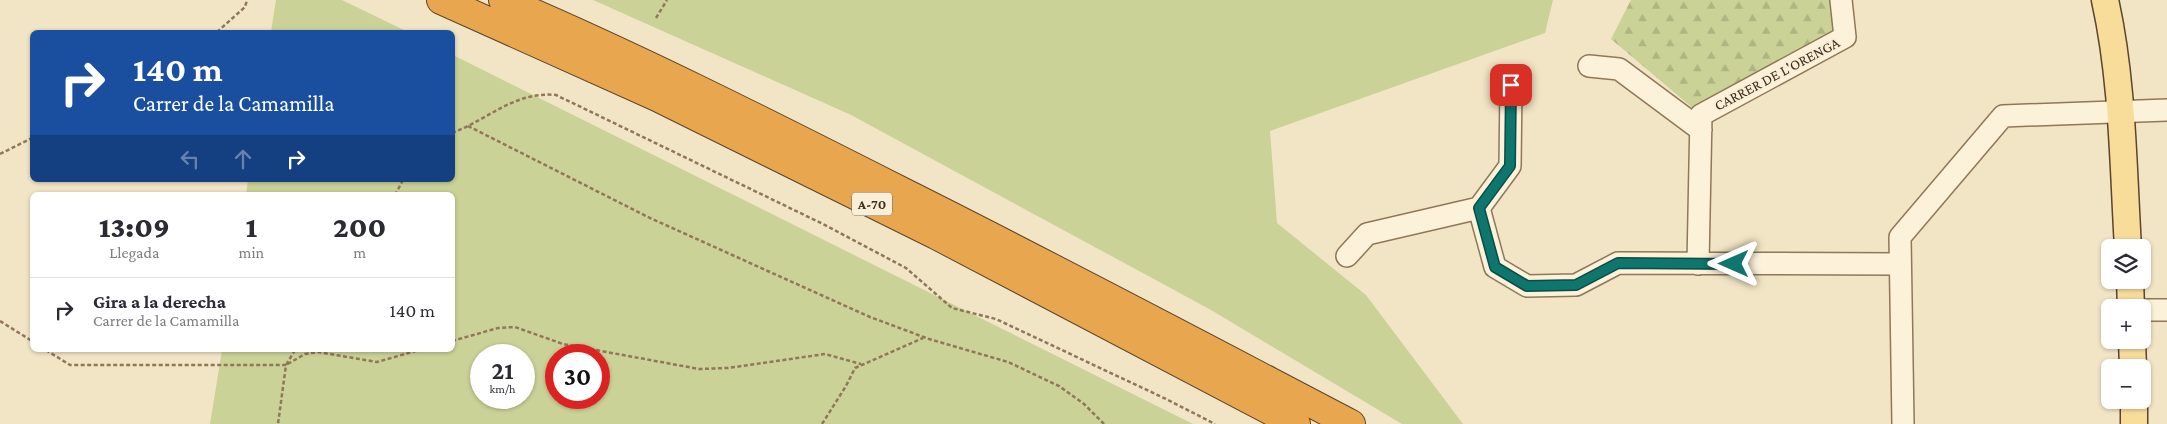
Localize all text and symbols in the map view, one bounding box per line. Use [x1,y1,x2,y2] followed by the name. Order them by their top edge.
[1712,34,1843,114] street label: CARRER DE L'ORENGA
[50,50,115,115] icon: right
[133,50,223,89] text: 140 m
[1490,64,1532,106] pin
[1497,71,1525,99] icon: arrive
[133,91,334,116] text: Carrer de la Camamilla
[176,145,204,173] icon: left
[229,145,257,173] icon: ahead
[282,145,310,173] icon: right
[852,192,892,215] road number: A-70
[99,210,170,243] text: 13:09
[246,210,257,243] text: 1
[333,210,386,243] text: 200
[1707,237,1759,289] position arrow
[2101,239,2151,409] map controls
[2101,239,2151,289] button: layers
[109,244,159,261] text: Llegada
[239,244,264,261] text: min
[353,244,366,261] text: m
[93,291,226,312] text: Gira a la derecha
[50,296,78,324] icon: right
[2101,299,2151,349] button: +
[389,300,435,321] text: 140 m
[93,312,239,329] text: Carrer de la Camamilla
[545,344,610,409] speed limit sign: 30
[491,357,514,384] text: 21
[2101,359,2151,409] button: −
[490,382,515,396] text: km/h

